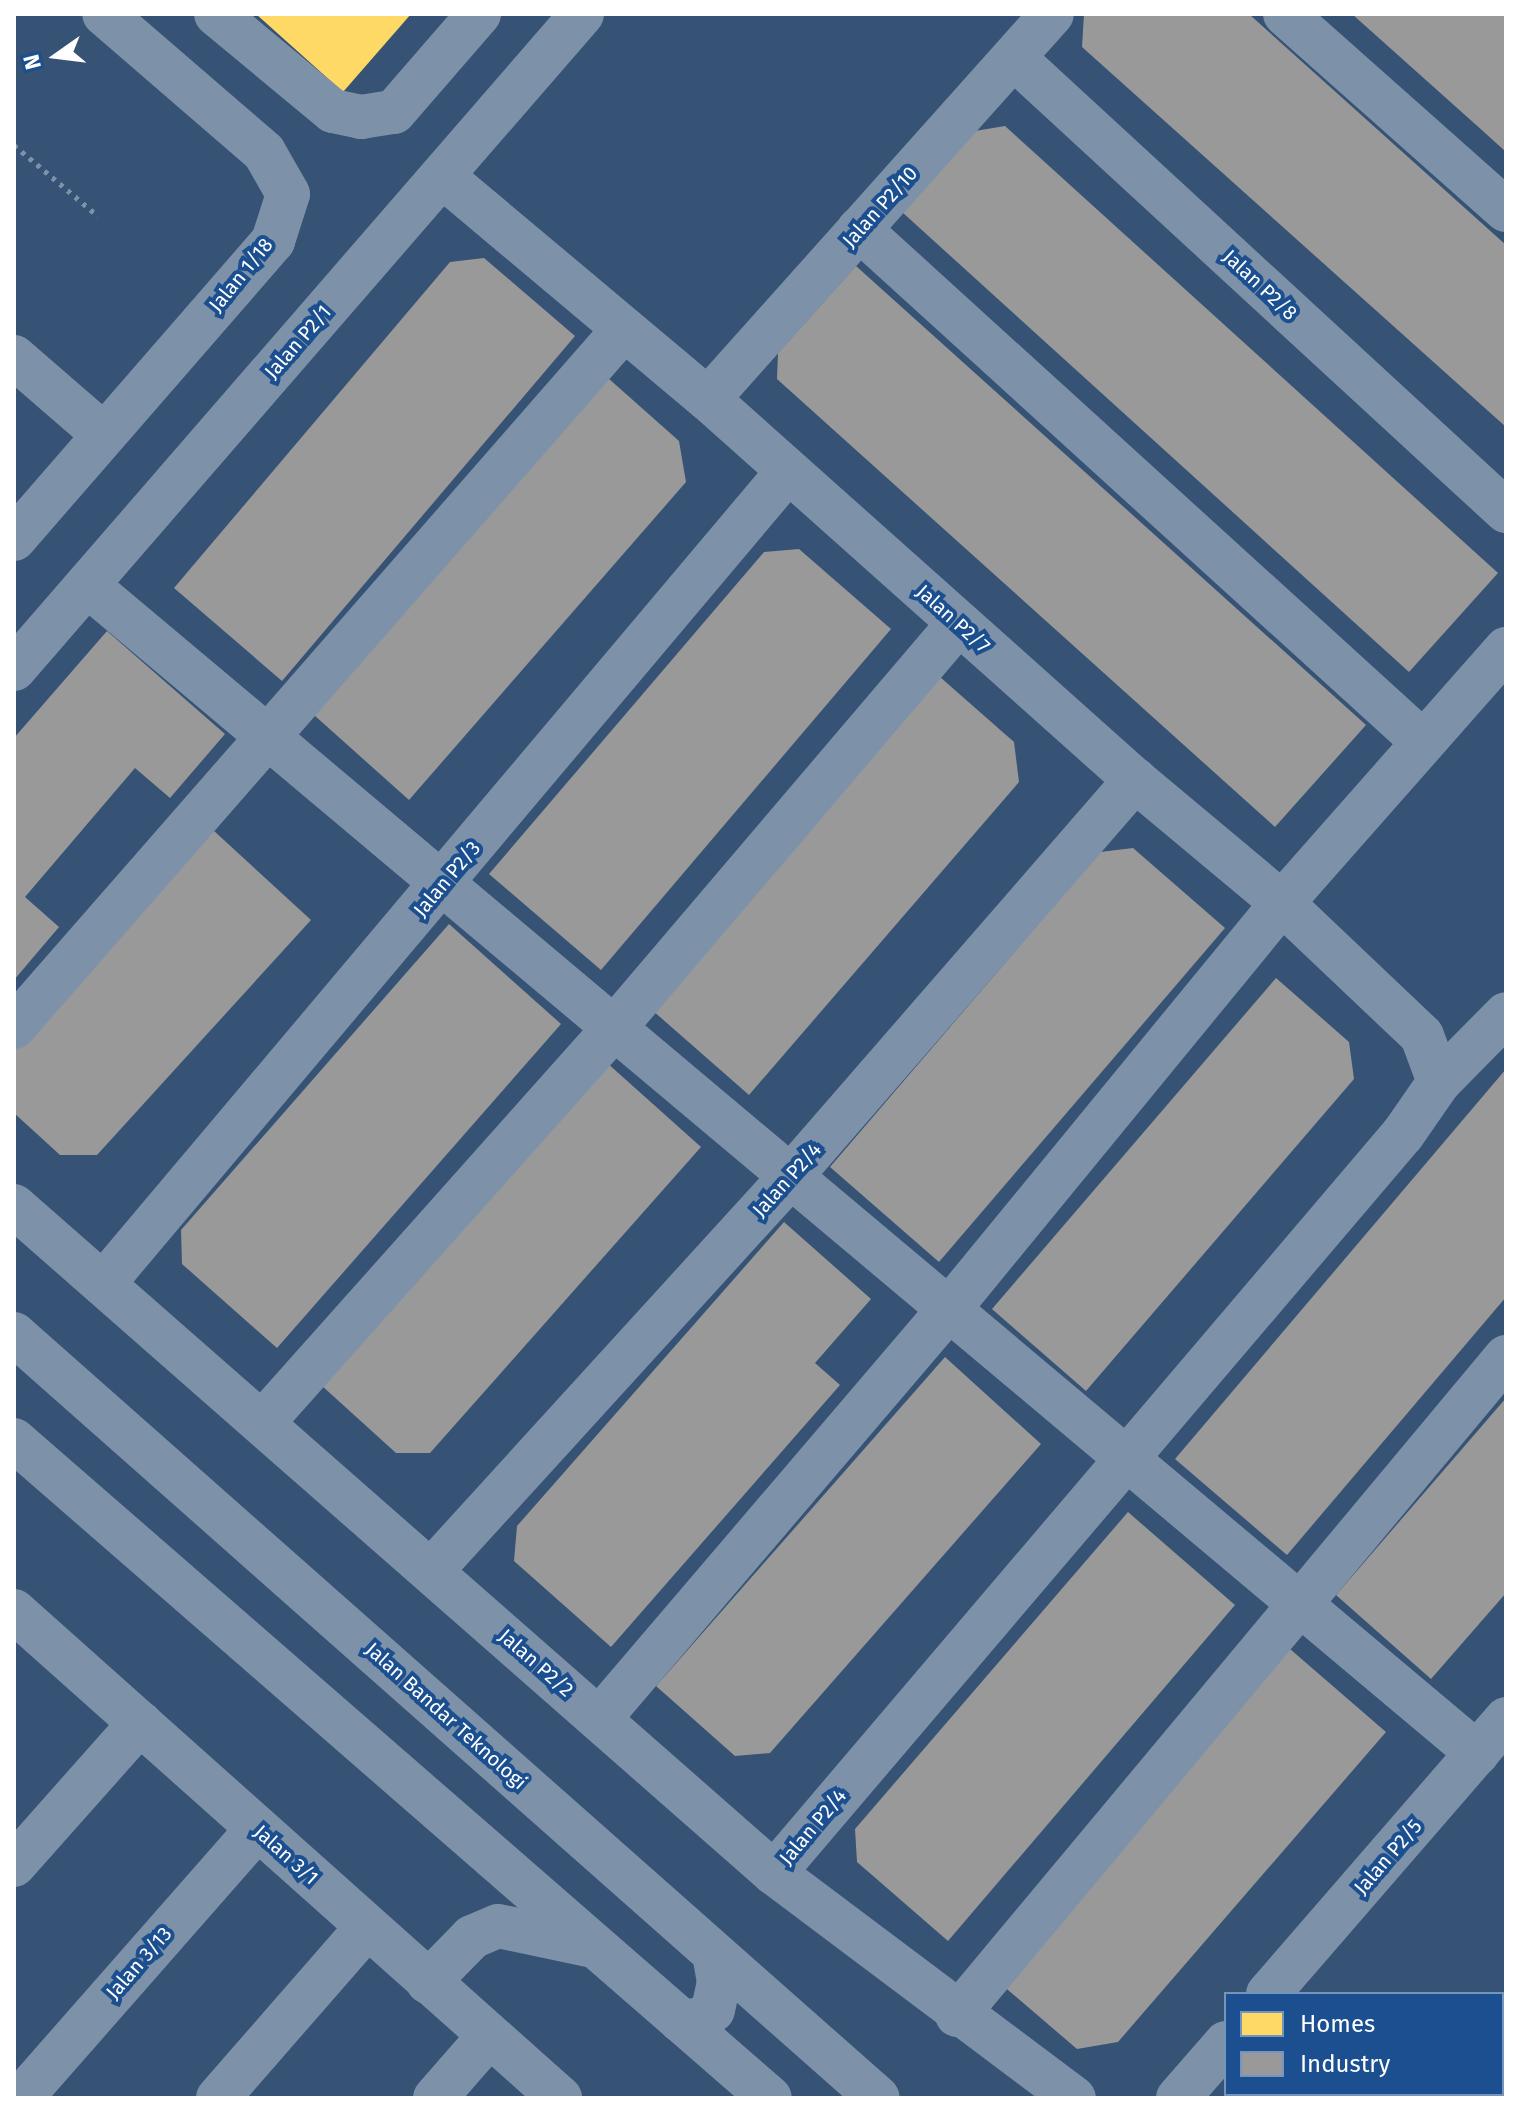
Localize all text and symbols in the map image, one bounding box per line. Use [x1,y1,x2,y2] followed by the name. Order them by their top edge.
[16,16,96,96] north arrow
[17,52,47,72] text: N
[837,162,923,252] street label: Jalan P2/10
[204,233,278,317] street label: Jalan 1/18
[1218,245,1302,325] street label: Jalan P2/8
[260,300,336,384] street label: Jalan P2/1
[911,580,995,658] street label: Jalan P2/7
[408,836,486,922] street label: Jalan P2/3
[747,1138,827,1222] street label: Jalan P2/4
[494,1624,578,1702] street label: Jalan P2/2
[361,1637,531,1795] street label: Jalan Bandar Teknologi
[774,1784,852,1870] street label: Jalan P2/4
[1349,1815,1427,1899] street label: Jalan P2/5
[249,1820,323,1890] street label: Jalan 3/1
[101,1922,177,2004] street label: Jalan 3/13
[1224,1992,1504,2096] legend
[1300,2010,1375,2038] text: Homes
[1300,2050,1390,2078] text: Industry

